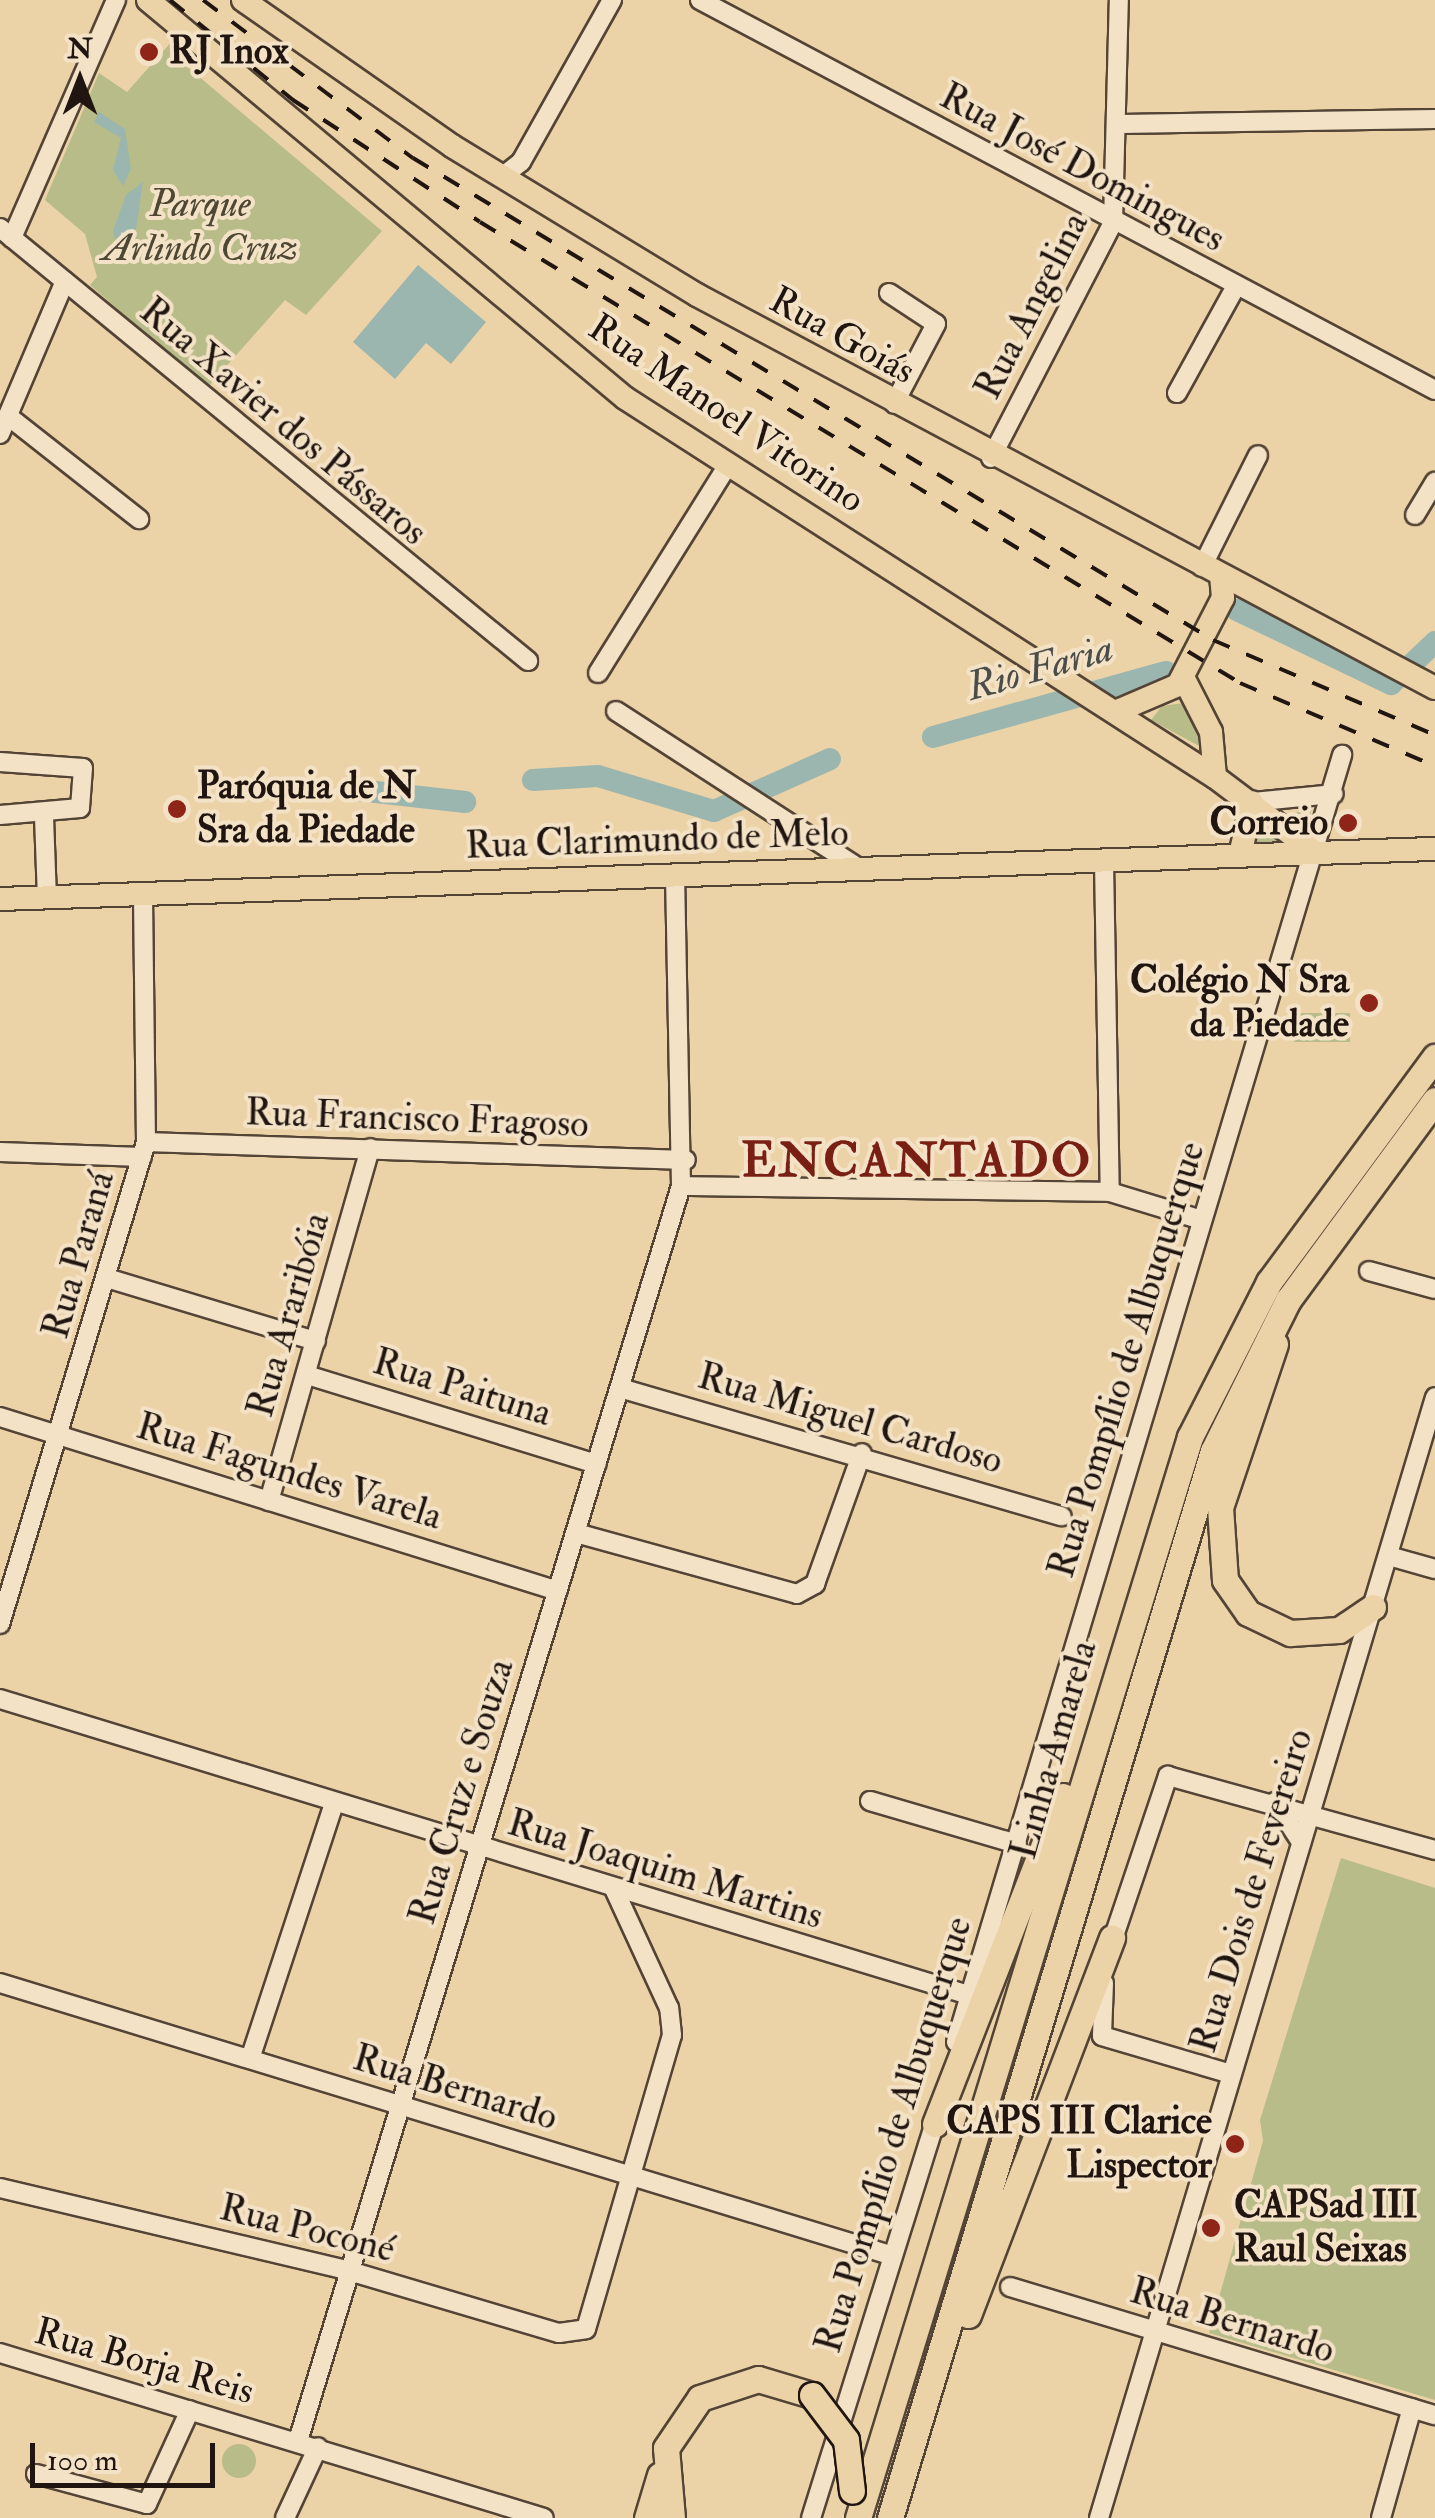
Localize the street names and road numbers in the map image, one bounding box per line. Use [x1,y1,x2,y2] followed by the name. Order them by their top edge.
[932,74,1232,262] street label: Rua José Domingues
[965,205,1099,407] street label: Rua Angelina
[761,278,923,394] street label: Rua Goiás
[130,289,436,555] street label: Rua Xavier dos Pássaros
[579,305,873,523] street label: Rua Manoel Vitorino
[465,811,849,869] street label: Rua Clarimundo de Melo
[245,1090,589,1148] street label: Rua Francisco Fragoso
[1039,1137,1215,1583] street label: Rua Pompílio de Albuquerque
[33,1166,125,1344] street label: Rua Paraná
[238,1207,340,1423] street label: Rua Araribóia
[367,1339,557,1437] street label: Rua Paituna
[692,1354,1008,1484] street label: Rua Miguel Cardoso
[131,1404,447,1540] street label: Rua Fagundes Varela
[1001,1635,1107,1865] street label: Linha Amarela
[400,1654,524,1930] street label: Rua Cruz e Souza
[1181,1724,1323,2058] street label: Rua Dois de Fevereiro
[502,1800,828,1940] street label: Rua Joaquim Martins
[806,1912,982,2358] street label: Rua Pompílio de Albuquerque
[347,2035,563,2141] street label: Rua Bernardo
[215,2185,399,2273] street label: Rua Poconé
[1124,2268,1340,2374] street label: Rua Bernardo
[29,2309,259,2415] street label: Rua Borja Reis

